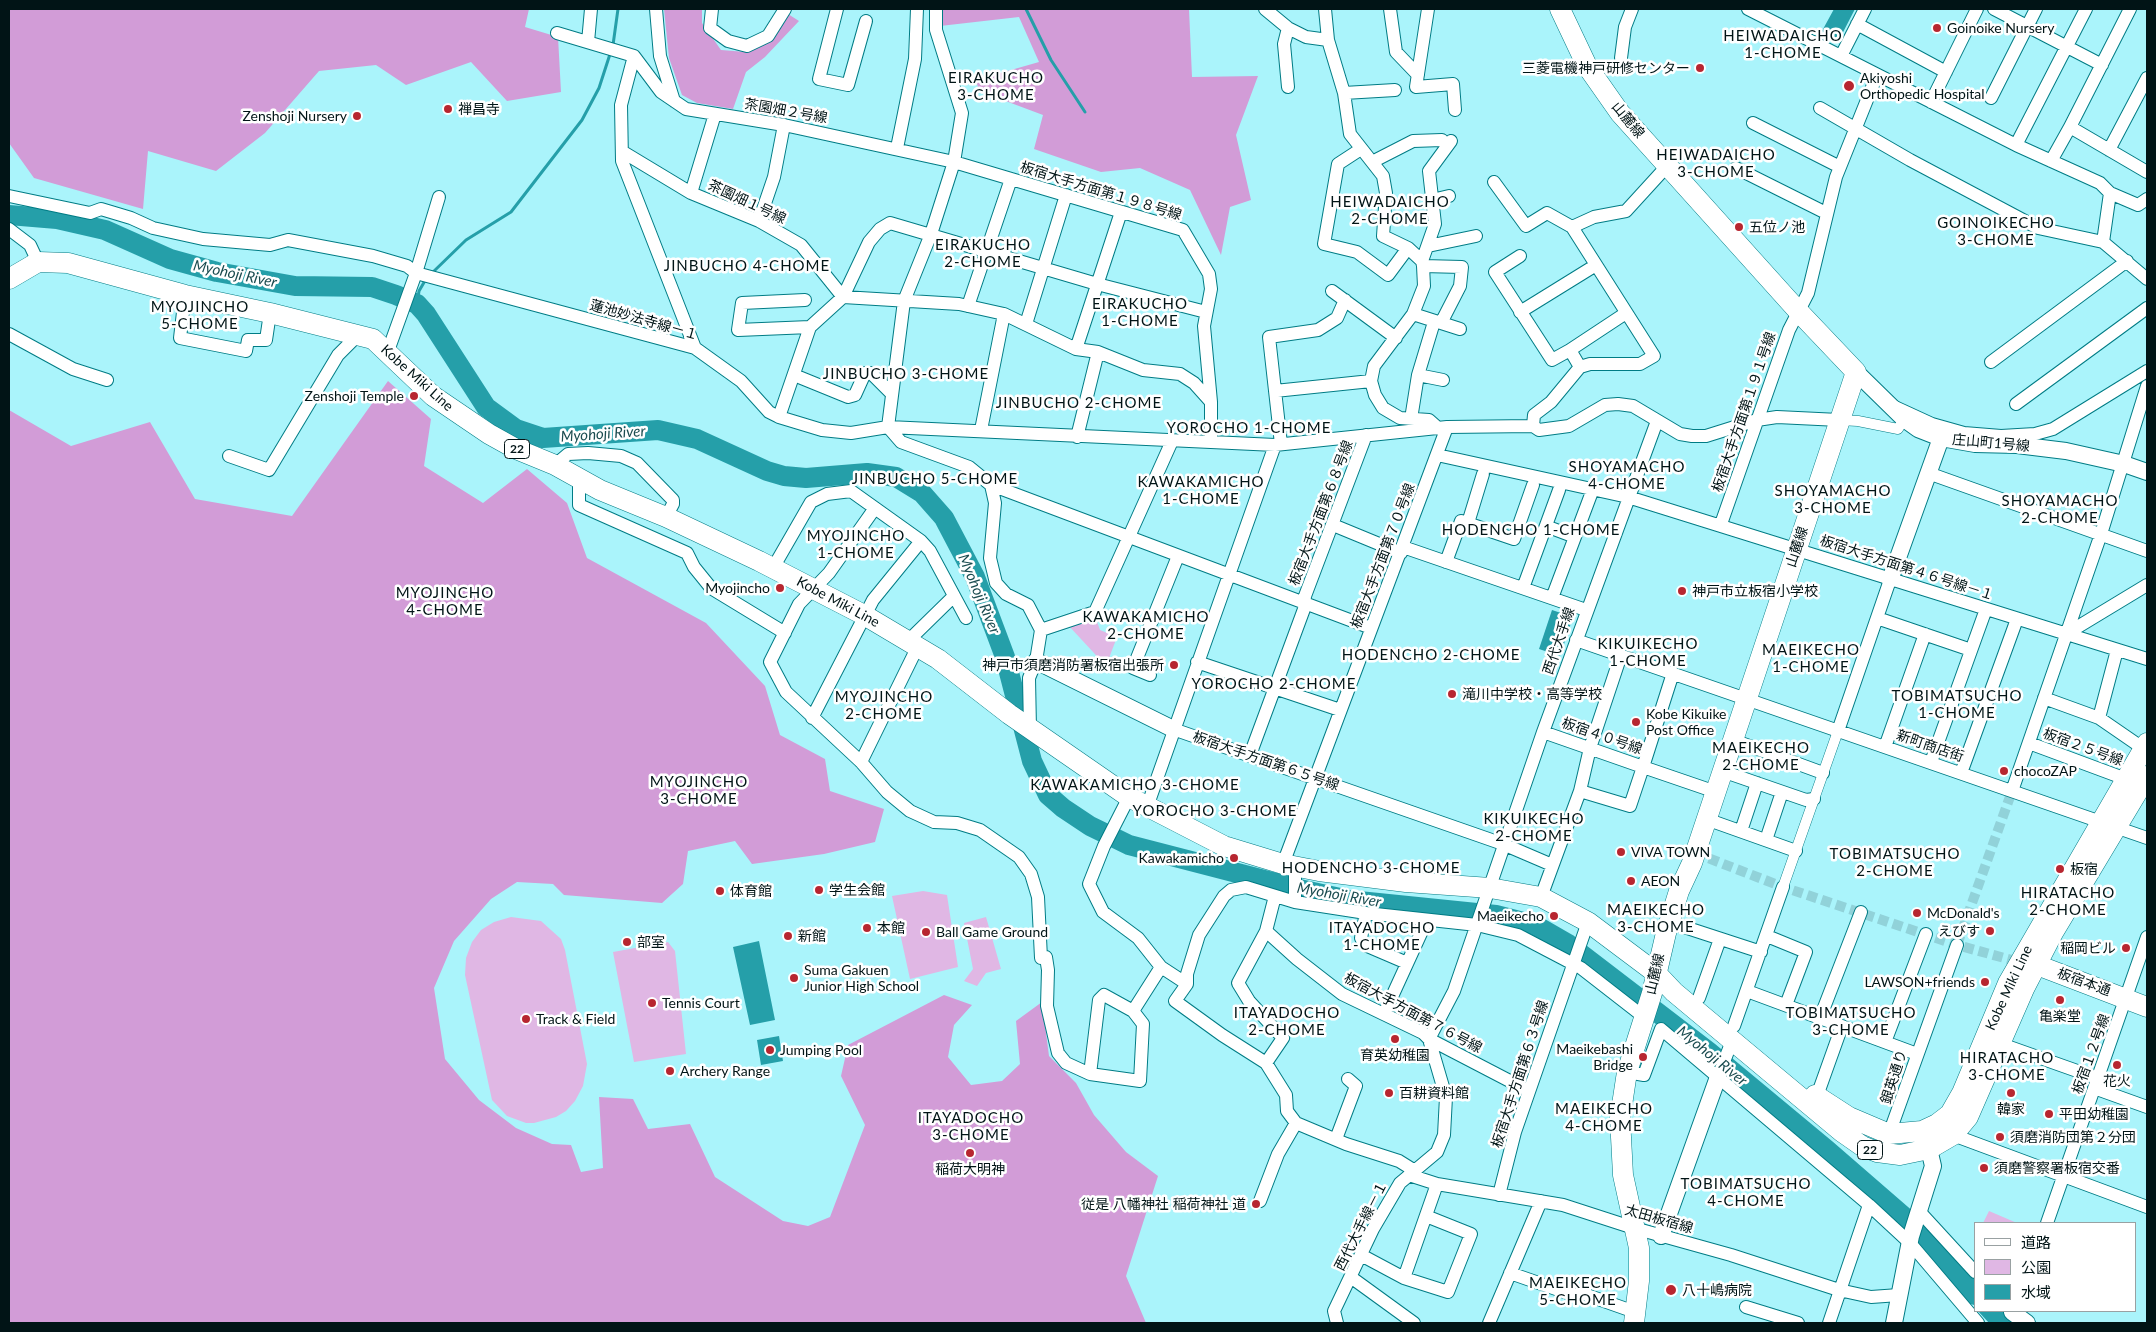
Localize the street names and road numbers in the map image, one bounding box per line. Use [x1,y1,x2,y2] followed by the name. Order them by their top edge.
[743,95,829,127] street label: 茶園畑２号線
[1608,99,1648,141] street label: 山麓線
[1018,158,1184,224] street label: 板宿大手方面第１９８号線
[705,177,789,227] street label: 茶園畑１号線
[588,296,700,344] street label: 蓮池妙法寺線－１
[1709,330,1779,494] street label: 板宿大手方面第１９１号線
[377,341,457,415] street label: Kobe Miki Line
[1951,431,2031,455] street label: 庄山町1号線
[1286,438,1356,588] street label: 板宿大手方面第６８号線
[504,439,530,458] road number: 22
[1348,481,1418,631] street label: 板宿大手方面第７０号線
[1783,524,1811,570] street label: 山麓線
[1818,532,1996,604] street label: 板宿大手方面第４６号線－１
[794,573,882,631] street label: Kobe Miki Line
[1540,605,1578,677] street label: 西代大手線
[1560,714,1644,758] street label: 板宿４０号線
[2041,725,2125,769] street label: 板宿２５号線
[1894,727,1966,765] street label: 新町商店街
[1190,728,1342,794] street label: 板宿大手方面第６５号線
[1982,943,2036,1033] street label: Kobe Miki Line
[1642,952,1668,996] street label: 山麓線
[2055,965,2113,999] street label: 板宿本通
[1341,969,1485,1057] street label: 板宿大手方面第７６号線
[1488,998,1552,1150] street label: 板宿大手方面第６３号線
[2069,1012,2113,1096] street label: 板宿１２号線
[1877,1048,1911,1106] street label: 銀英通り
[1858,1140,1882,1160] road number: 22
[1331,1179,1391,1273] street label: 西代大手線－１
[1623,1201,1695,1237] street label: 太田板宿線

